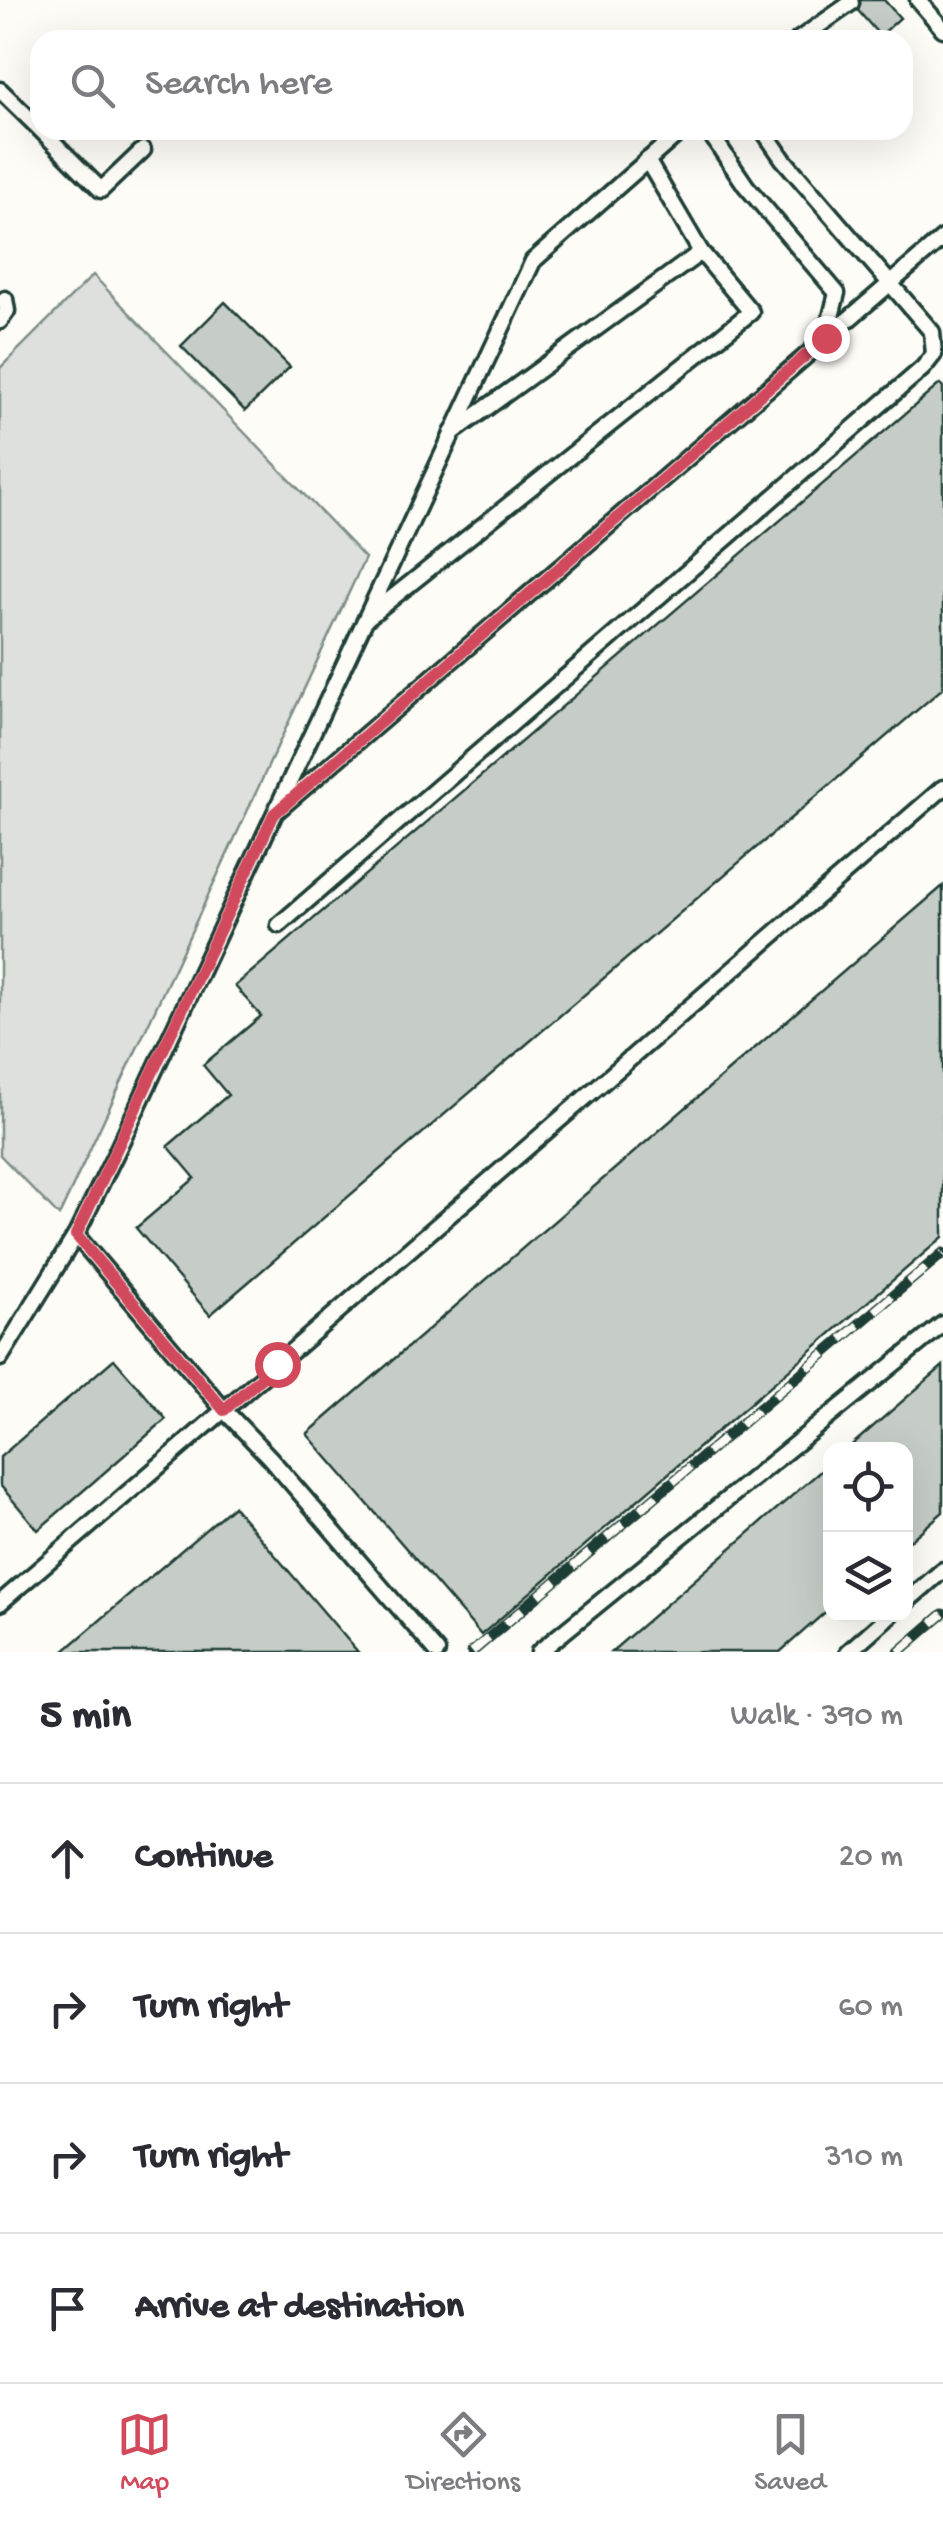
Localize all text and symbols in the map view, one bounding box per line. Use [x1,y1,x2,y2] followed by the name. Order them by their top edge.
[30,30,913,140] search box
[65,58,120,113] icon: search
[145,63,332,107] text: Search here
[804,316,850,362] route end
[255,1342,301,1388] route start
[823,1442,913,1622] map controls
[823,1442,913,1532] button: locate
[823,1532,913,1622] button: layers
[40,1693,131,1742] text: 5 min
[730,1698,903,1736] text: Walk · 390 m
[40,1831,95,1886] icon: ahead
[135,1836,273,1880] text: Continue
[839,1839,903,1877] text: 20 m
[40,1981,95,2036] icon: right
[135,1986,287,2030] text: Turn right
[838,1989,903,2027] text: 60 m
[40,2131,95,2186] icon: right
[135,2136,287,2180] text: Turn right
[825,2139,903,2177] text: 310 m
[40,2281,95,2336] icon: arrive
[135,2286,464,2330] text: Arrive at destination
[117,2407,172,2500] tab: Map
[406,2407,520,2500] tab: Directions
[754,2407,826,2500] tab: Saved

